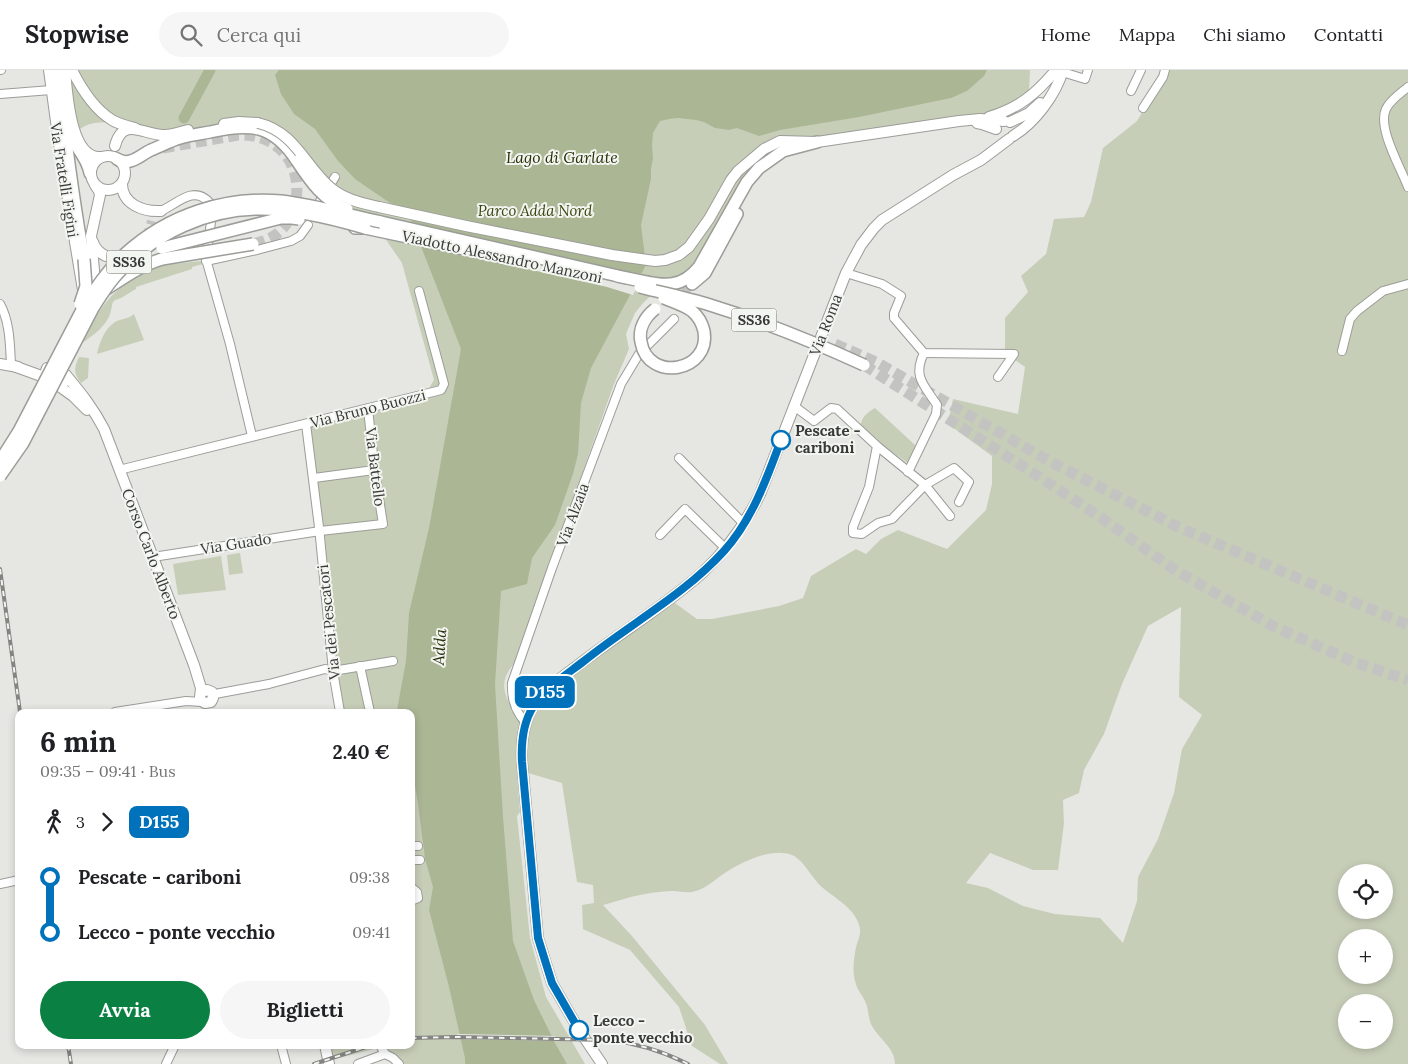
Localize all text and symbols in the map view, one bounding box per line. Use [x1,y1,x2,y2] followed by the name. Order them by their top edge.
[159,12,509,57] search box
[25,19,129,50] text: Stopwise
[177,21,205,49] icon: search
[217,23,301,47] text: Cerca qui
[1041,23,1091,46] text: Home
[1119,23,1175,46] text: Mappa
[1203,23,1286,46] text: Chi siamo
[1314,23,1383,46] text: Contatti
[46,120,83,239] street label: Via Fratelli Figini
[506,147,618,167] water label: Lago di Garlate
[478,201,593,220] park label: Parco Adda Nord
[399,226,604,287] street label: Viadotto Alessandro Manzoni
[106,250,152,273] road number: SS36
[805,291,846,359] street label: Via Roma
[732,308,776,332] road number: SS36
[307,385,428,432] street label: Via Bruno Buozzi
[795,421,861,457] place label: Pescate - cariboni
[361,425,390,508] street label: Via Battello
[771,430,791,450] marker: Pescate - cariboni
[552,480,593,550] street label: Via Alzaia
[118,486,185,622] street label: Corso Carlo Alberto
[198,529,273,559] street label: Via Guado
[313,564,344,682] street label: Via dei Pescatori
[428,628,450,667] water label: Adda
[510,676,580,708] line badge: D155
[525,680,565,703] text: D155
[40,724,116,760] text: 6 min
[333,740,390,764] text: 2.40 €
[40,761,176,781] text: 09:35 – 09:41 · Bus
[40,808,68,836] icon: walk
[93,808,121,836] icon: forward
[139,810,179,833] text: D155
[76,812,85,832] text: 3
[1338,864,1393,1049] map controls
[1338,864,1393,919] button: locate
[78,865,241,889] text: Pescate - cariboni
[349,867,390,887] text: 09:38
[78,920,275,944] text: Lecco - ponte vecchio
[352,922,390,942] text: 09:41
[1338,929,1393,984] button: +
[40,981,210,1039] button: Avvia
[220,981,390,1039] button: Biglietti
[1338,994,1393,1049] button: −
[593,1011,693,1047] place label: Lecco - ponte vecchio
[569,1020,589,1040] marker: Lecco - ponte vecchio

